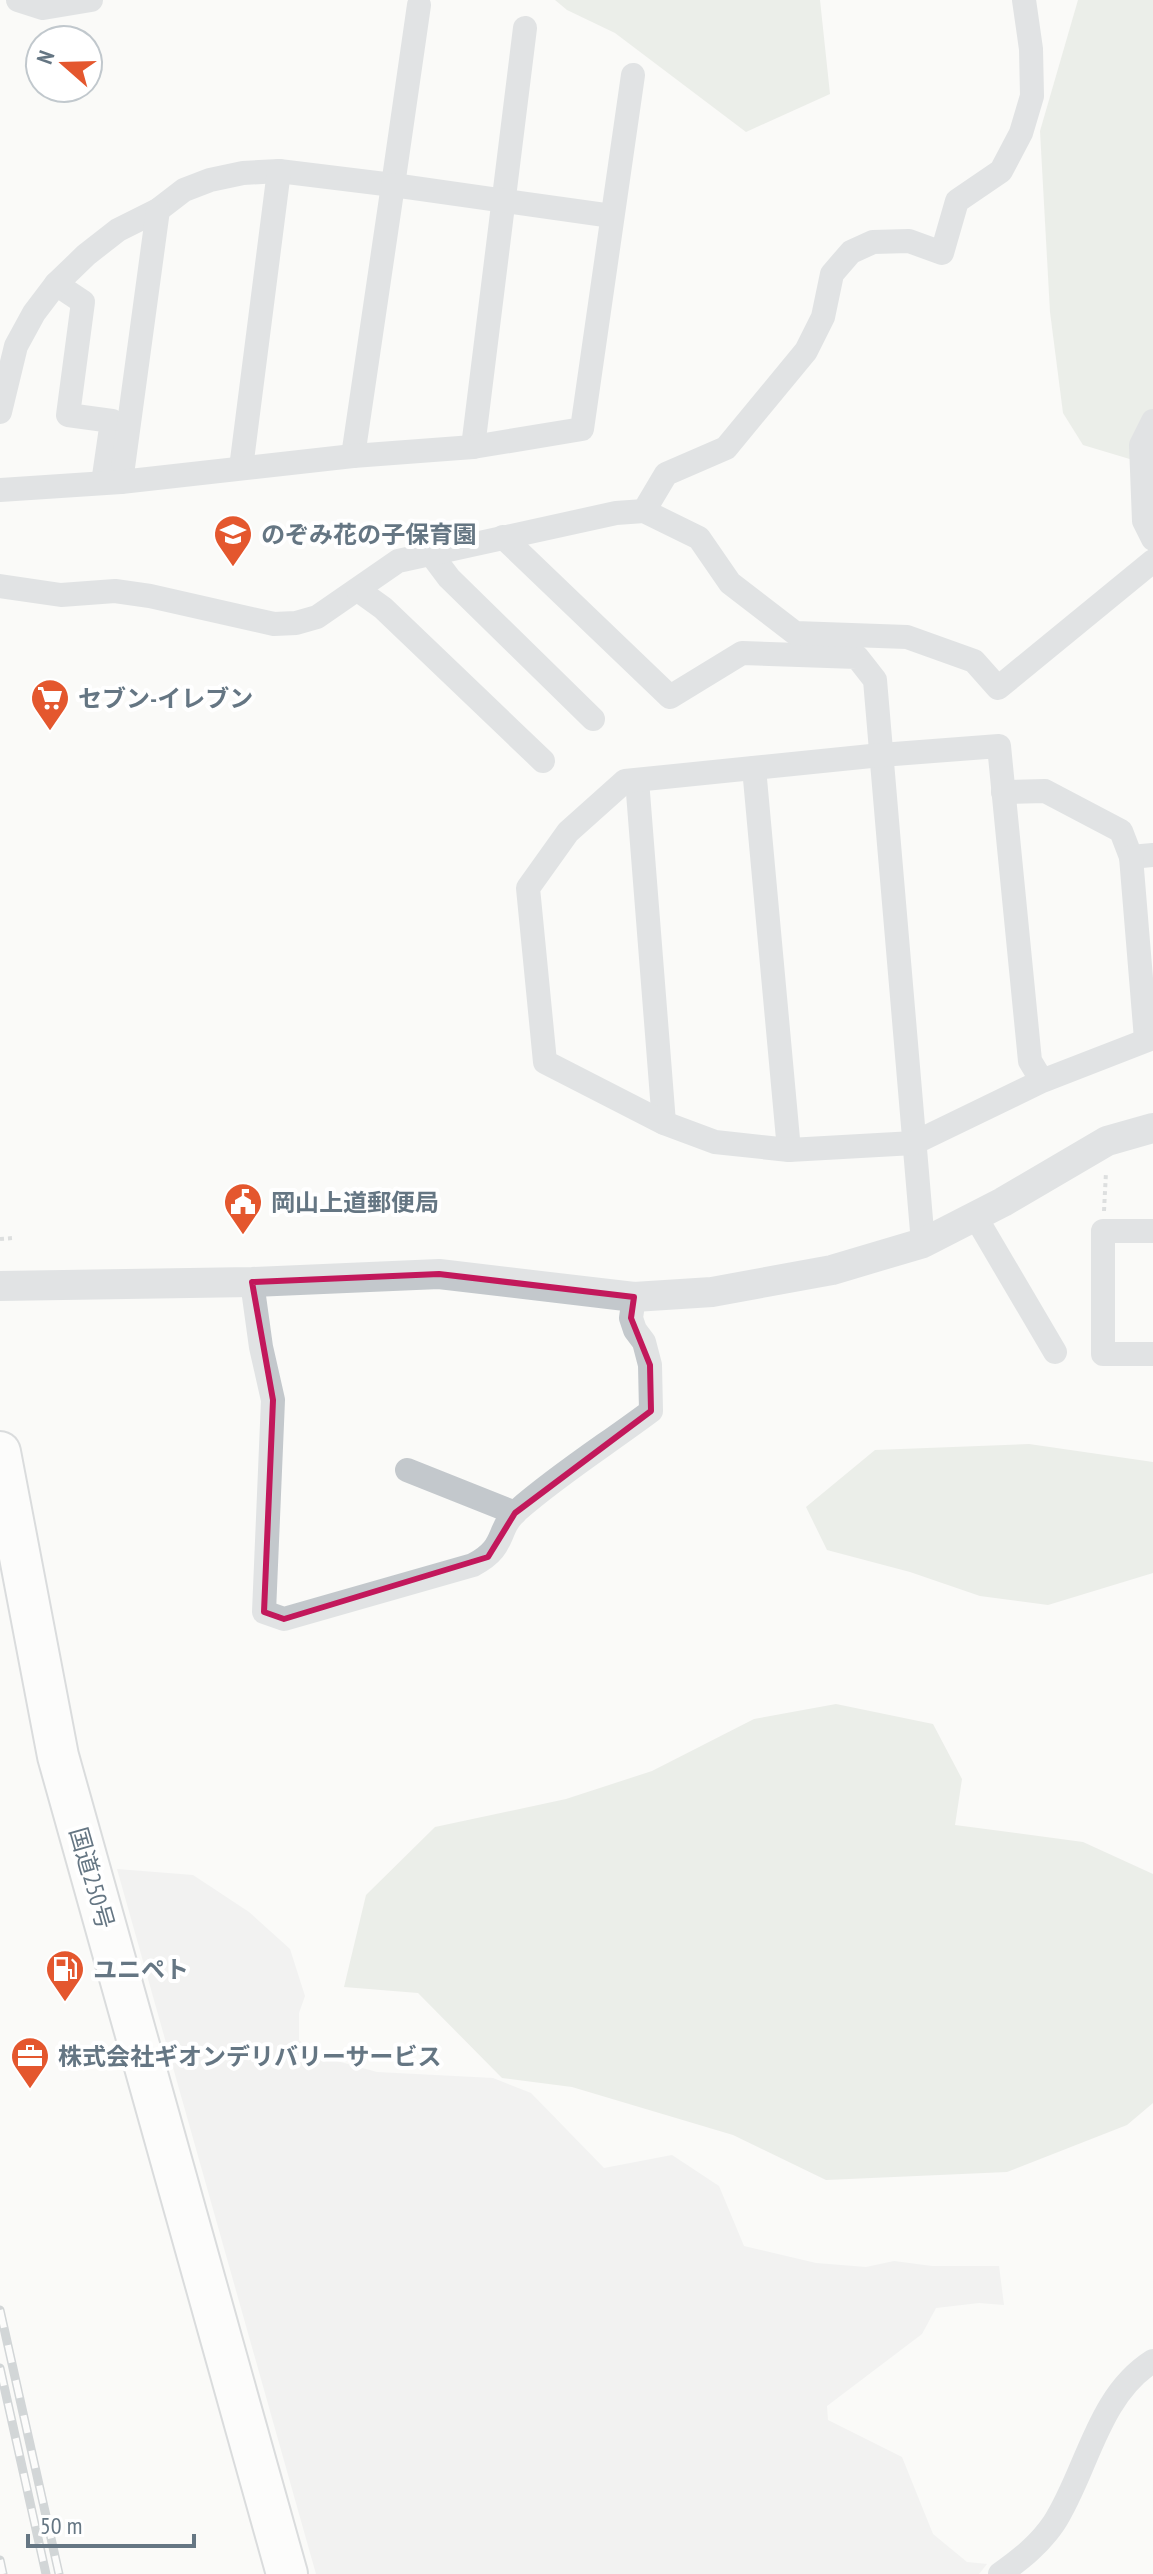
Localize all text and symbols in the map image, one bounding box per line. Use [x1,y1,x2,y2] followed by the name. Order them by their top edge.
[24,24,104,104] north arrow
[30,47,60,68] text: N
[212,513,254,568] school or university icon: のぞみ花の子保育園
[261,519,477,550] place label: のぞみ花の子保育園
[29,677,71,732] supermarket icon: セブン-イレブン
[78,683,253,714] place label: セブン-イレブン
[222,1181,264,1236] public building icon: 岡山上道郵便局
[271,1187,439,1218] place label: 岡山上道郵便局
[63,1824,121,1932] street label: 国道250号
[44,1948,86,2003] fuel station icon: ユニペト
[93,1954,189,1985] place label: ユニペト
[9,2035,51,2090] office icon: 株式会社ギオンデリバリーサービス
[58,2041,442,2072] place label: 株式会社ギオンデリバリーサービス
[28,2498,194,2548] scale bar
[40,2510,82,2541] text: 50 m

